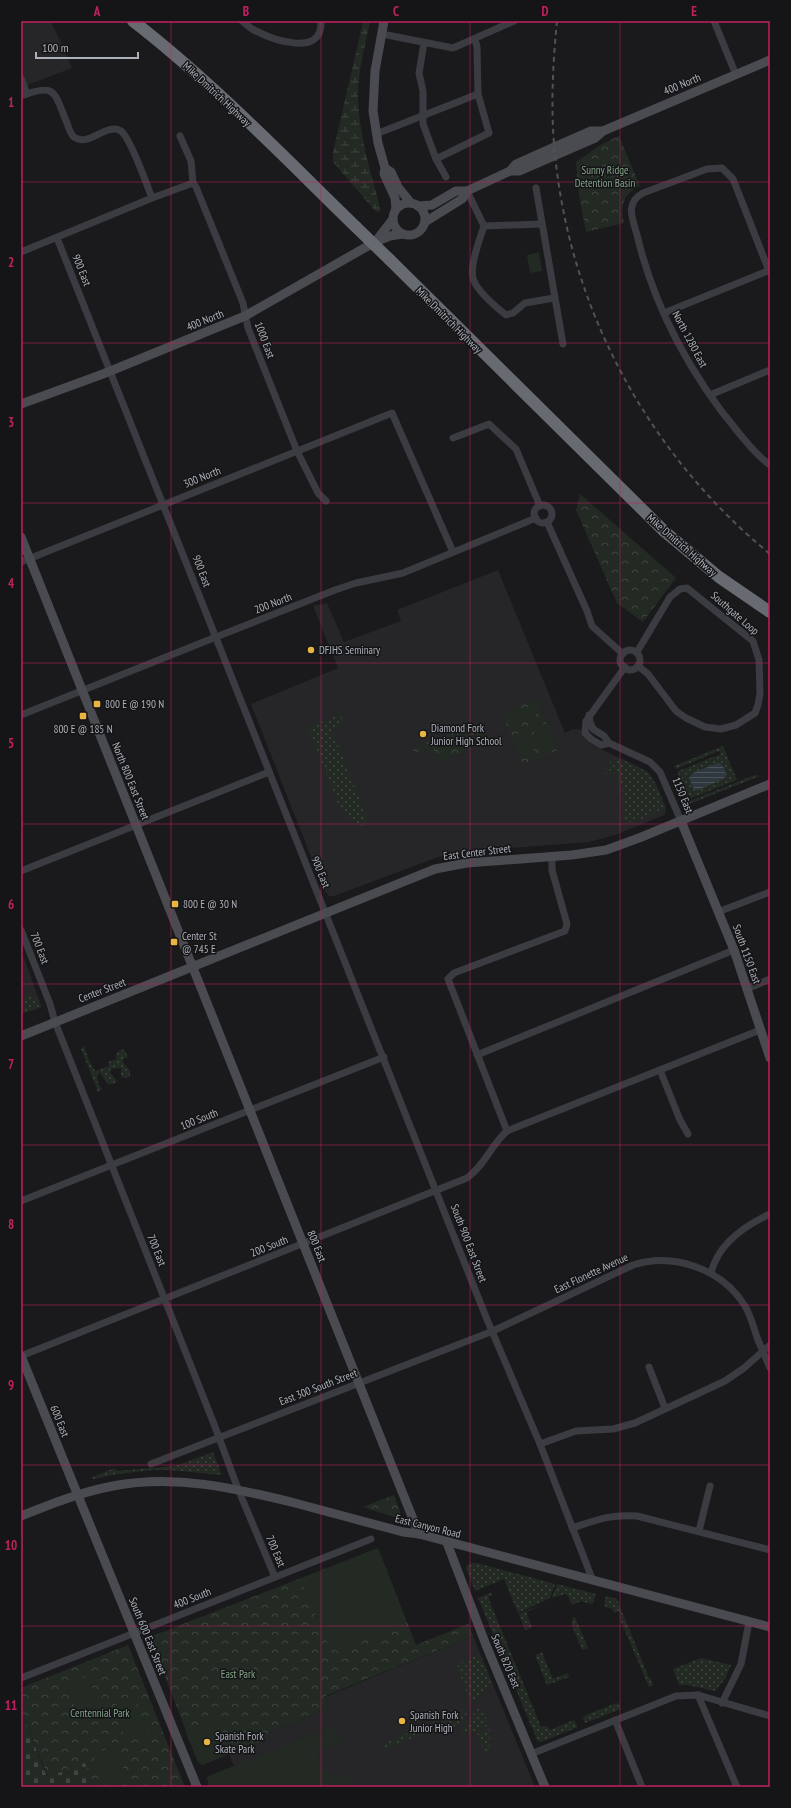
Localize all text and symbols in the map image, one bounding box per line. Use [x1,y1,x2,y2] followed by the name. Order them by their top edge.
[93,3,101,20] text: A
[243,3,249,20] text: B
[393,3,399,20] text: C
[542,3,549,20] text: D
[691,3,697,20] text: E
[36,34,138,60] scale bar
[42,40,69,55] text: 100 m
[180,59,255,130] street label: Mike Dmitrich Highway
[661,70,703,98] street label: 400 North
[8,94,14,111] text: 1
[575,163,635,190] park label: Sunny Ridge Detention Basin
[69,252,95,288] street label: 900 East
[8,254,14,271] text: 2
[413,284,486,357] street label: Mike Dmitrich Highway
[184,306,226,334] street label: 400 North
[669,308,711,370] street label: North 1280 East
[252,320,278,360] street label: 1000 East
[8,414,14,431] text: 3
[181,463,223,491] street label: 300 North
[644,511,721,580] street label: Mike Dmitrich Highway
[190,553,214,589] street label: 900 East
[8,575,15,592] text: 4
[708,588,762,638] street label: Southgate Loop
[252,589,294,617] street label: 200 North
[319,643,381,657] place label: DFJHS Seminary
[306,645,316,655] marker: DFJHS Seminary
[105,697,164,711] place label: 800 E @ 190 N
[92,699,102,709] marker: 800 E @ 190 N
[78,711,88,721] marker: 800 E @ 185 N
[430,721,502,748] place label: Diamond Fork Junior High School
[53,722,113,736] place label: 800 E @ 185 N
[418,729,428,739] marker: Diamond Fork Junior High School
[8,735,14,752] text: 5
[109,740,153,822] street label: North 800 East Street
[669,775,697,815] street label: 1150 East
[442,841,512,863] street label: East Center Street
[308,854,334,890] street label: 900 East
[8,896,14,913] text: 6
[183,897,237,911] place label: 800 E @ 30 N
[170,899,180,909] marker: 800 E @ 30 N
[730,922,764,986] street label: South 1150 East
[182,929,217,956] place label: Center St @ 745 E
[28,930,52,966] street label: 700 East
[169,937,179,947] marker: Center St @ 745 E
[76,975,128,1005] street label: Center Street
[8,1056,14,1073] text: 7
[178,1105,220,1133] street label: 100 South
[448,1202,490,1284] street label: South 900 East Street
[8,1216,14,1233] text: 8
[304,1228,330,1264] street label: 800 East
[144,1232,170,1268] street label: 700 East
[248,1232,290,1260] street label: 200 South
[552,1250,631,1296] street label: East Flonette Avenue
[277,1366,359,1408] street label: East 300 South Street
[8,1377,14,1394] text: 9
[47,1403,73,1439] street label: 600 East
[394,1511,462,1541] street label: East Canyon Road
[263,1533,289,1569] street label: 700 East
[5,1537,17,1554] text: 10
[171,1584,213,1612] street label: 400 South
[126,1595,170,1677] street label: South 600 East Street
[488,1632,524,1690] street label: South 820 East
[221,1667,256,1681] park label: East Park
[5,1697,17,1714] text: 11
[70,1706,130,1720] park label: Centennial Park
[409,1708,459,1735] place label: Spanish Fork Junior High
[397,1716,407,1726] marker: Spanish Fork Junior High
[215,1729,264,1756] place label: Spanish Fork Skate Park
[202,1737,212,1747] marker: Spanish Fork Skate Park

